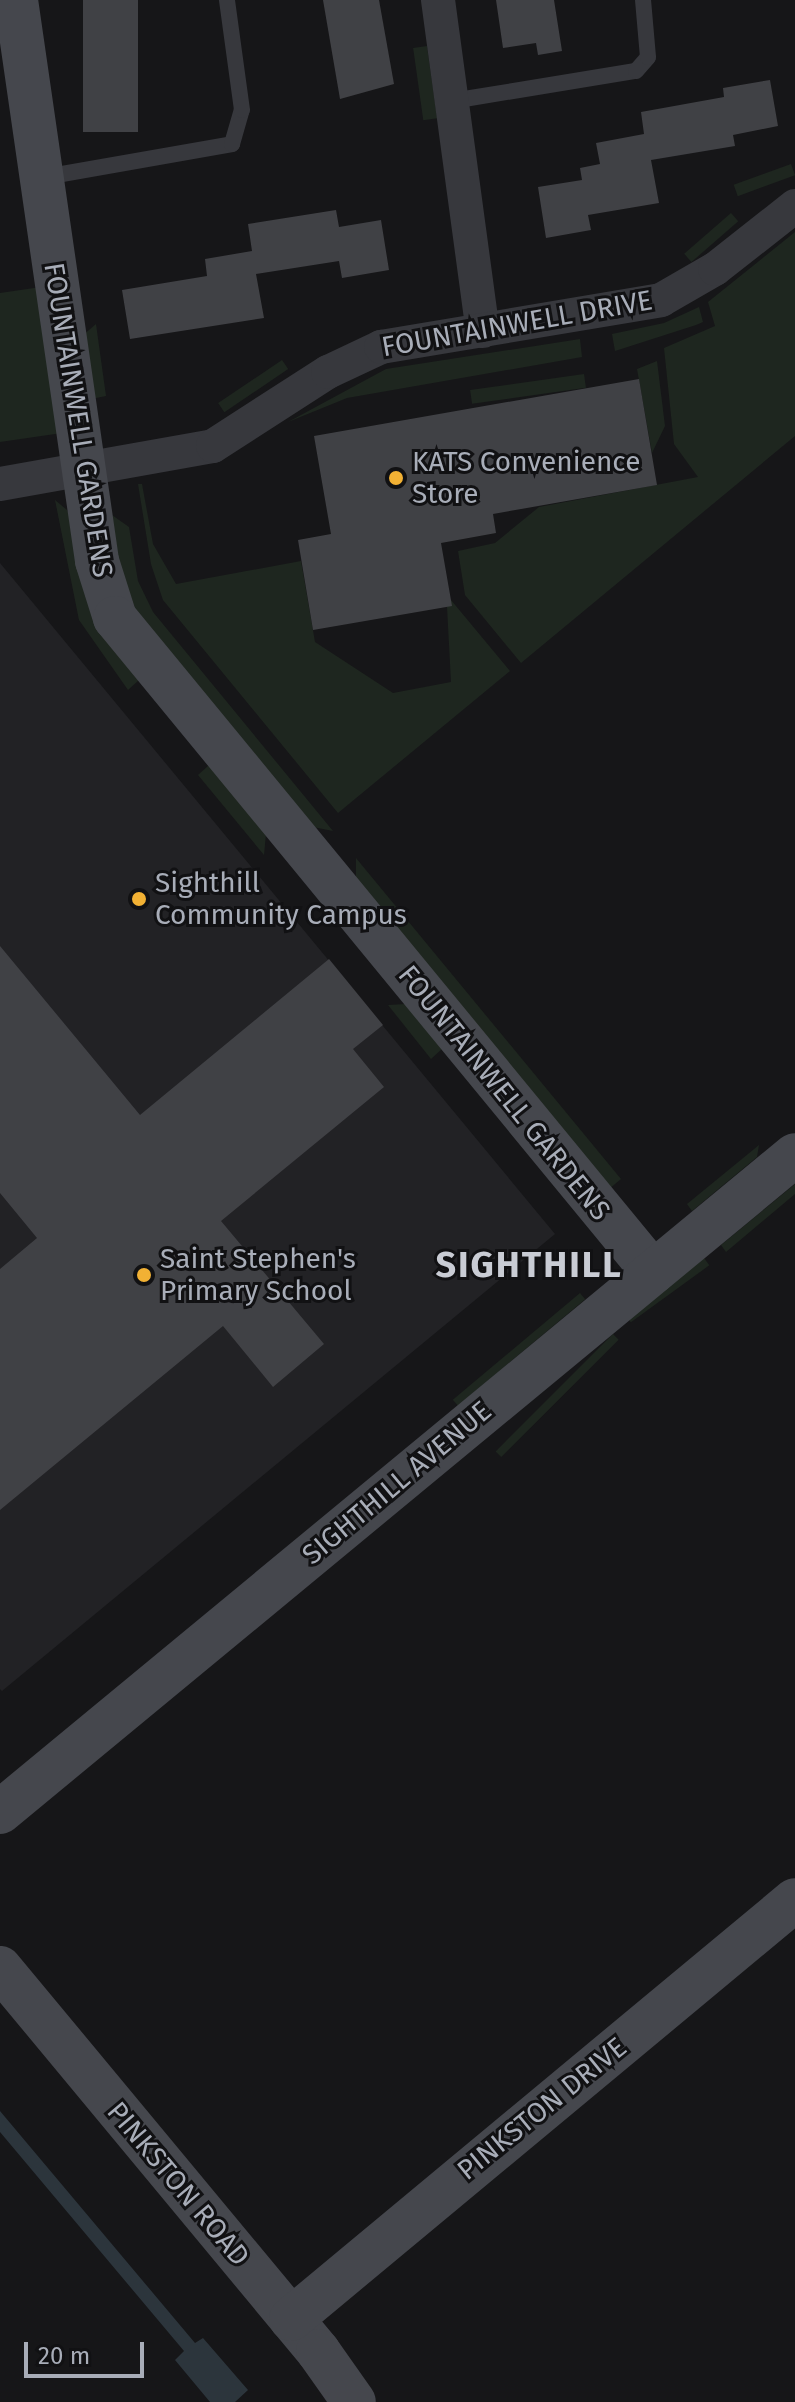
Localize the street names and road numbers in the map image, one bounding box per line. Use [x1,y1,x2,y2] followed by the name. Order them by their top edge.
[37,260,119,580] street label: FOUNTAINWELL GARDENS
[379,284,655,364] street label: FOUNTAINWELL DRIVE
[391,959,617,1227] street label: FOUNTAINWELL GARDENS
[296,1394,498,1572] street label: SIGHTHILL AVENUE
[451,2031,633,2187] street label: PINKSTON DRIVE
[100,2095,256,2273] street label: PINKSTON ROAD

